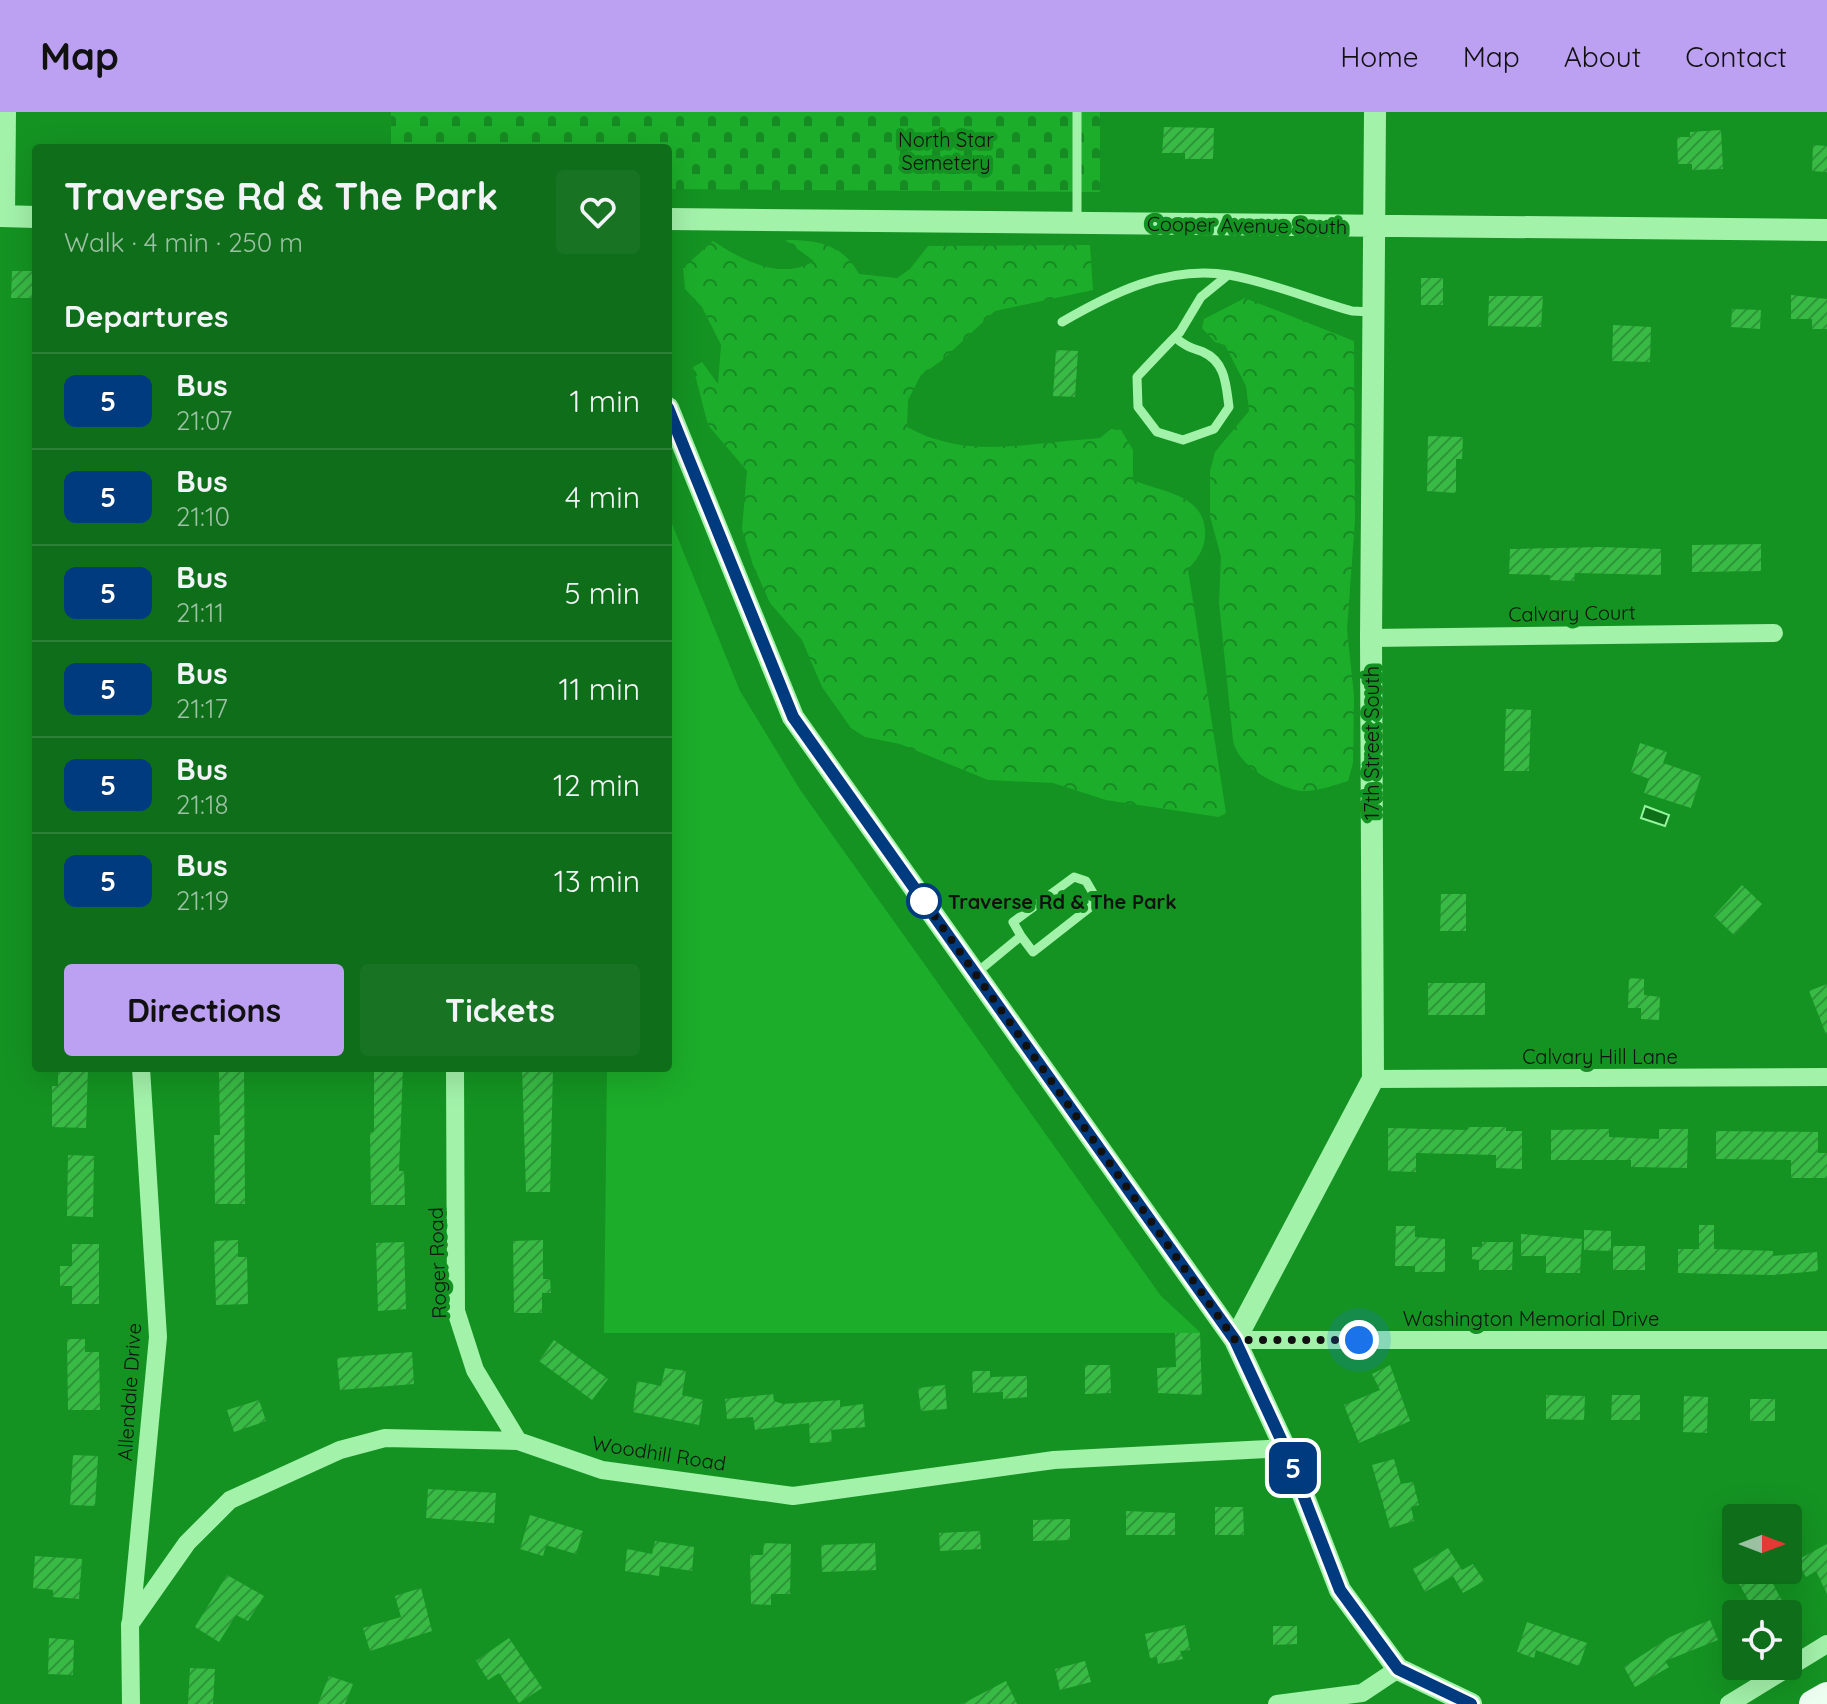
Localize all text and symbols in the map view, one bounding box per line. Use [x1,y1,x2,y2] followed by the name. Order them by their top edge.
[40,32,119,80] text: Map
[1340,39,1419,74] text: Home
[1463,39,1520,74] text: Map
[1564,39,1641,74] text: About
[1685,39,1787,74] text: Contact
[898,127,994,175] park label: North Star Semetery
[556,170,640,254] button: heart
[64,172,498,220] text: Traverse Rd & The Park
[1147,211,1347,239] street label: Cooper Avenue South
[64,226,303,259] text: Walk · 4 min · 250 m
[64,297,229,335] text: Departures
[176,366,228,404] text: Bus
[570,382,640,420] text: 1 min
[100,383,116,418] text: 5
[176,404,232,437] text: 21:07
[176,462,228,500] text: Bus
[565,478,640,516] text: 4 min
[100,479,116,514] text: 5
[176,500,230,533] text: 21:10
[176,558,228,596] text: Bus
[564,574,640,612] text: 5 min
[100,575,116,610] text: 5
[176,596,224,629] text: 21:11
[1508,599,1636,627] street label: Calvary Court
[176,654,228,692] text: Bus
[1359,666,1384,820] street label: 17th Street South
[558,670,640,708] text: 11 min
[100,671,116,706] text: 5
[176,692,228,725] text: 21:17
[176,750,228,788] text: Bus
[553,766,640,804] text: 12 min
[100,767,116,802] text: 5
[176,788,229,821] text: 21:18
[176,846,228,884] text: Bus
[554,862,640,900] text: 13 min
[100,863,116,898] text: 5
[176,884,229,917] text: 21:19
[907,884,941,918] marker: Traverse Rd & The Park
[948,889,1177,914] place label: Traverse Rd & The Park
[64,964,344,1056] button: Directions
[360,964,640,1056] button: Tickets
[1522,1044,1678,1069] street label: Calvary Hill Lane
[423,1207,451,1319] street label: Roger Road
[1403,1306,1659,1331] street label: Washington Memorial Drive
[1339,1320,1379,1360] your location
[112,1322,146,1462] street label: Allendale Drive
[590,1430,728,1476] street label: Woodhill Road
[1267,1442,1319,1494] line badge: 5
[1285,1450,1301,1485] text: 5
[1722,1504,1802,1584] north arrow
[1722,1504,1802,1680] map controls
[1722,1600,1802,1680] button: locate

